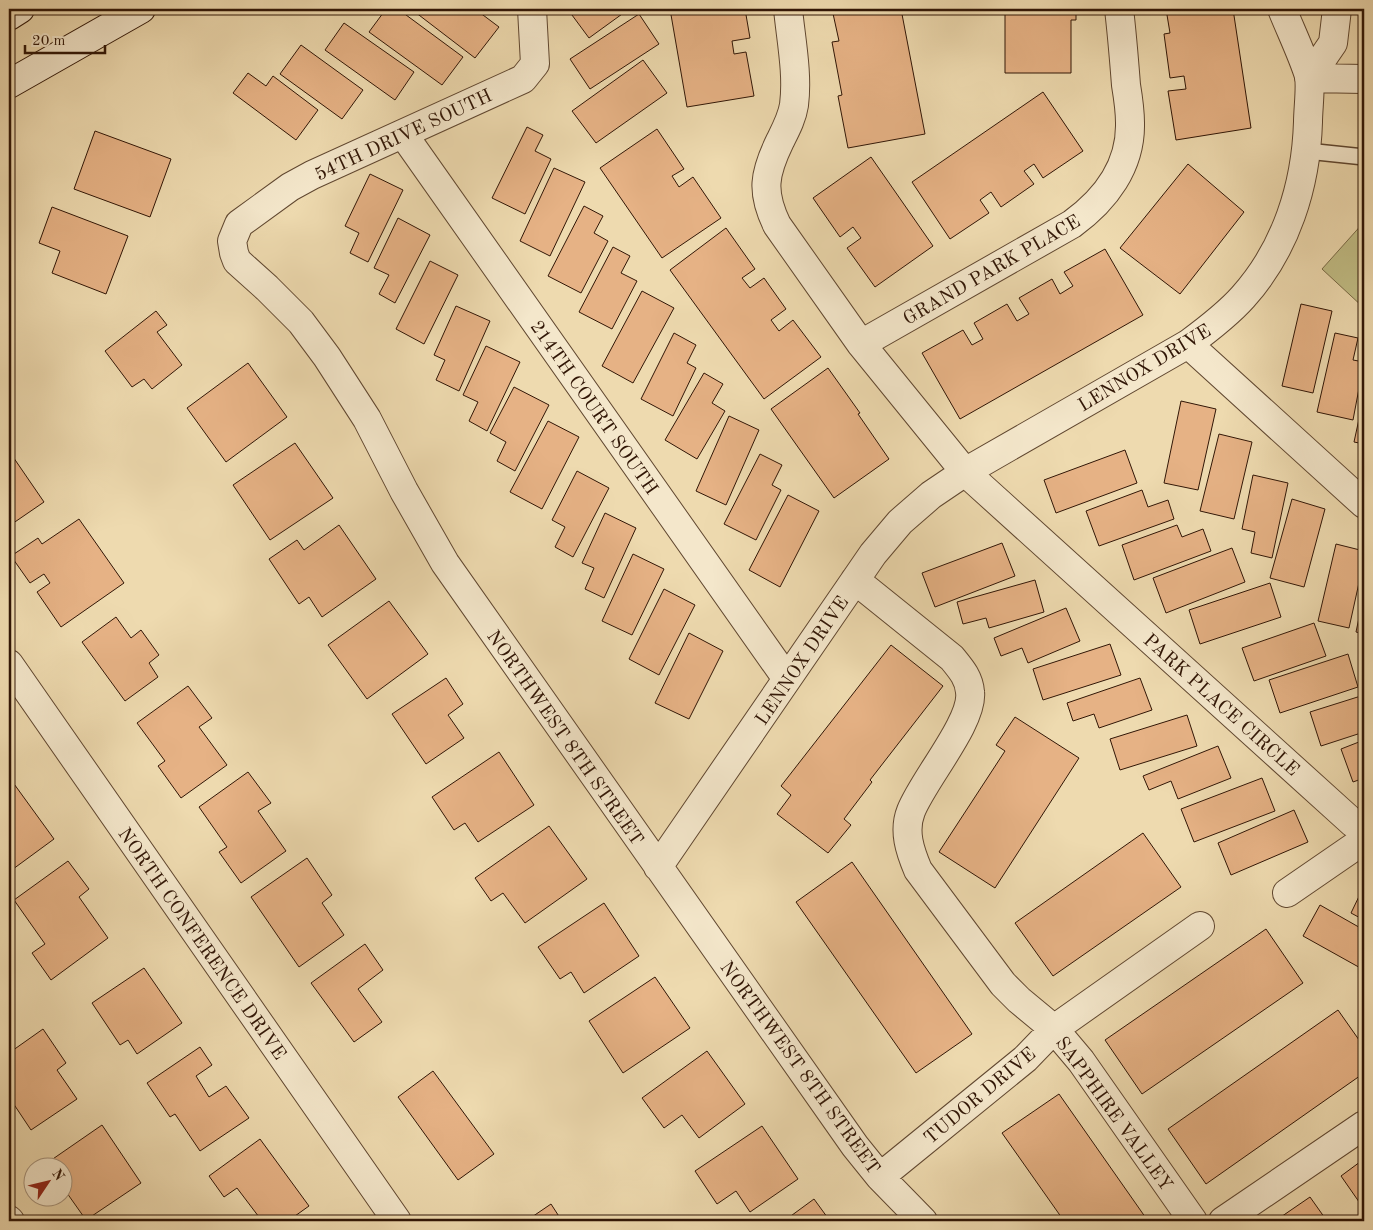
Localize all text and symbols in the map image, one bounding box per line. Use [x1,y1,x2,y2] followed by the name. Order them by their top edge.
[25,22,105,54] scale bar
[32,34,66,49] text: 20 m
[313,87,495,186] street label: 54TH DRIVE SOUTH
[900,213,1084,330] street label: GRAND PARK PLACE
[526,318,660,499] street label: 214TH COURT SOUTH
[1076,322,1215,416] street label: LENNOX DRIVE
[753,593,853,729] street label: LENNOX DRIVE
[482,627,646,849] street label: NORTHWEST 8TH STREET
[1139,631,1302,781] street label: PARK PLACE CIRCLE
[113,825,289,1064] street label: NORTH CONFERENCE DRIVE
[716,959,882,1178] street label: NORTHWEST 8TH STREET
[1051,1034,1175,1195] street label: SAPPHIRE VALLEY
[921,1045,1040,1149] street label: TUDOR DRIVE
[22,1158,72,1208] north arrow
[49,1167,67,1184] text: N

